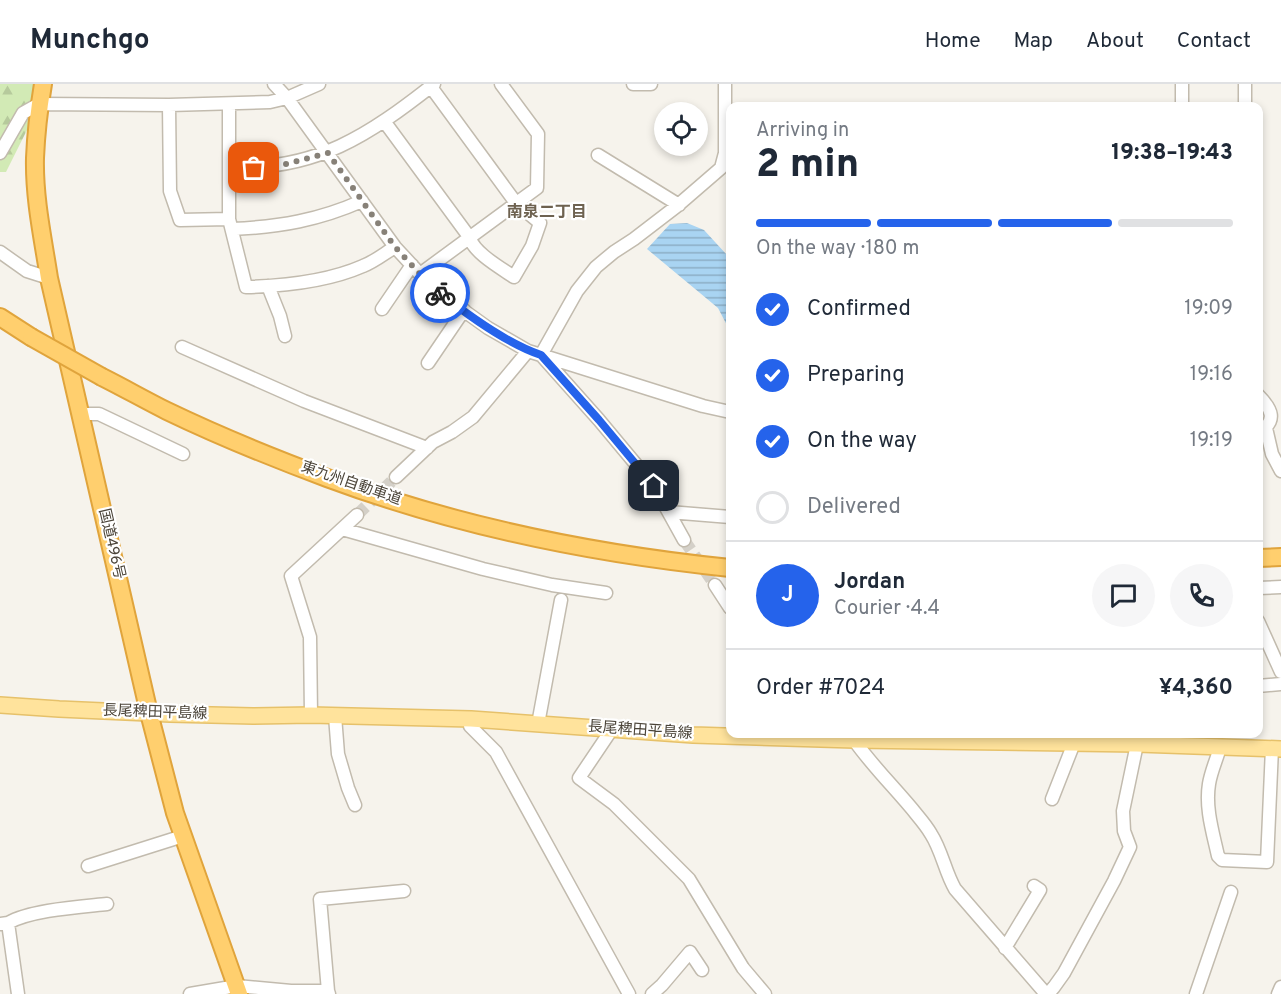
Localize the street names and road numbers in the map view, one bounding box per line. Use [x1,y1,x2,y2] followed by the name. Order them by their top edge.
[298,457,404,510] street label: 東九州自動車道
[94,507,128,581] street label: 国道496号
[102,702,208,724] street label: 長尾稗田平島線
[587,718,693,744] street label: 長尾稗田平島線

